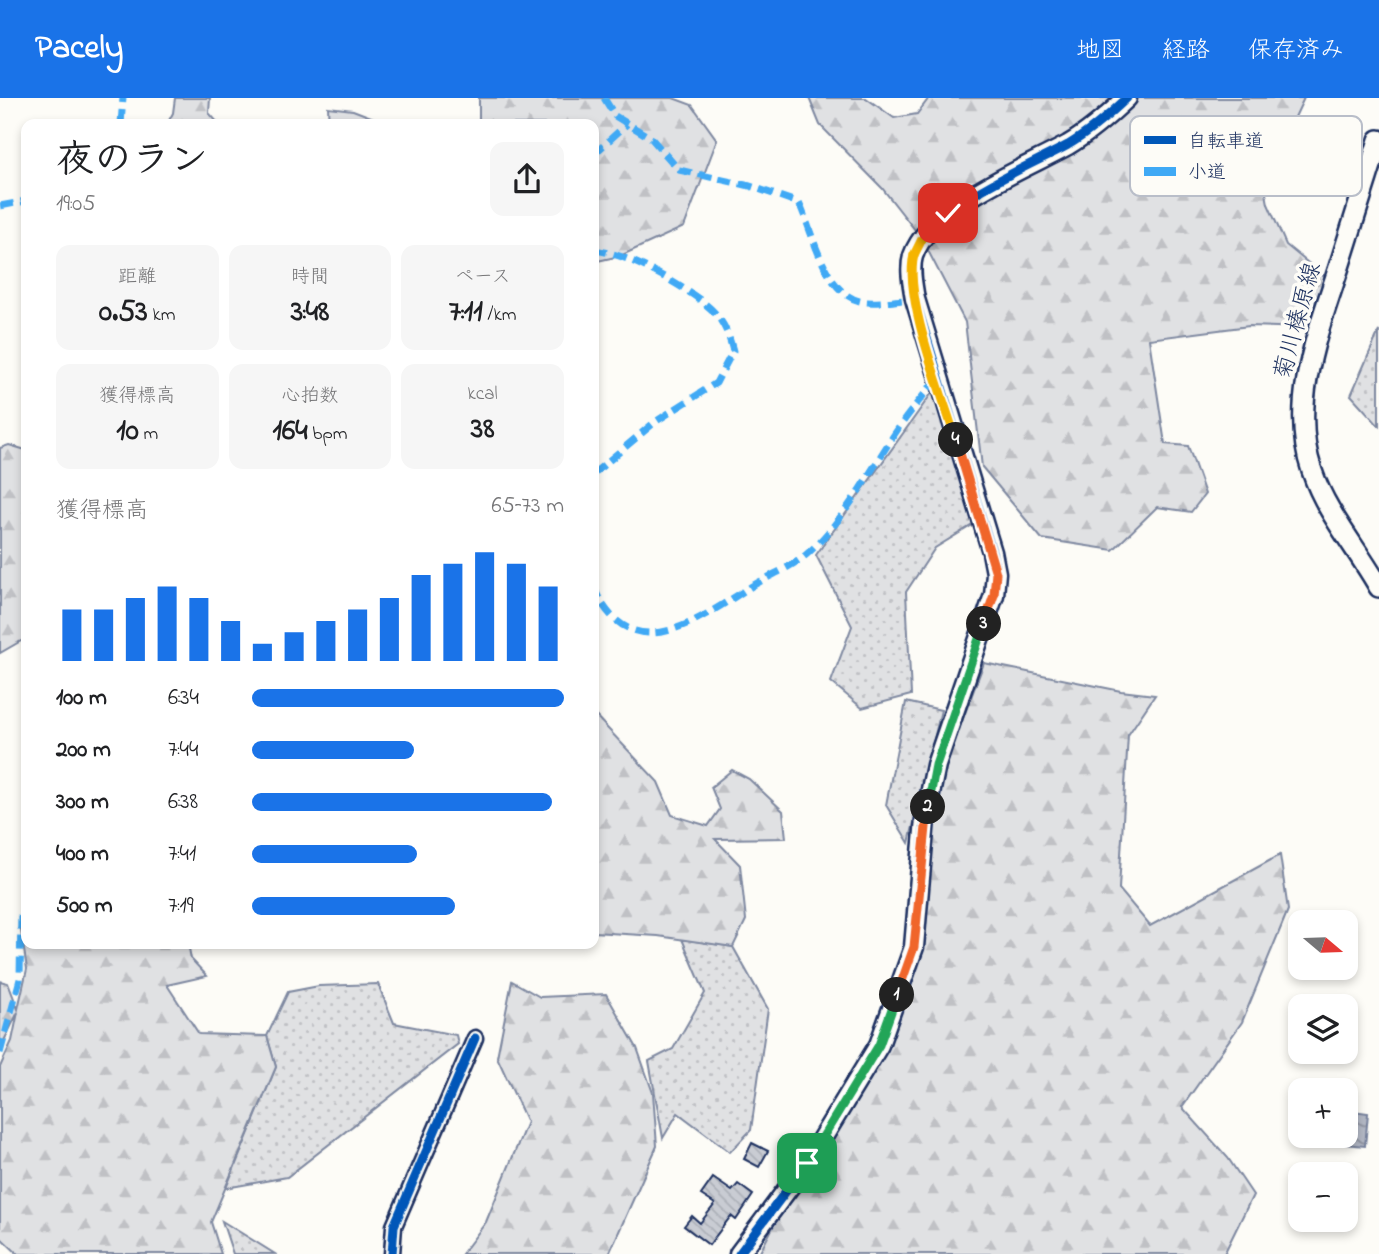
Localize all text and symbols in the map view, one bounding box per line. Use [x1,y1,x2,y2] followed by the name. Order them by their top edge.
[35,25,123,73] text: Pacely
[1076,34,1124,69] text: 地図
[1162,34,1210,69] text: 経路
[1248,34,1344,69] text: 保存済み
[1130,116,1362,196] legend
[1188,129,1264,156] text: 自転車道
[56,134,208,190] text: 夜のラン
[490,142,564,216] button: share
[1188,160,1226,187] text: 小道
[918,183,978,243] pin
[56,188,95,221] text: 19:05
[929,194,967,232] icon: check
[1267,259,1331,383] street label: 菊川榛原線
[118,264,156,291] text: 距離
[291,264,329,291] text: 時間
[455,264,511,291] text: ペース
[99,291,148,335] text: 0.53
[291,291,329,335] text: 3:48
[449,291,483,335] text: 7:11
[148,302,176,329] text: km
[483,302,517,329] text: /km
[468,381,498,408] text: kcal
[99,383,175,410] text: 獲得標高
[281,383,339,410] text: 心拍数
[471,408,494,452] text: 38
[116,410,139,454] text: 10
[273,410,308,454] text: 164
[139,421,158,448] text: m
[308,421,347,448] text: bpm
[939,422,974,458] pin: 4
[952,426,959,453] text: 4
[492,490,564,523] text: 65–73 m
[56,495,148,528] text: 獲得標高
[967,606,1002,642] pin: 3
[980,610,987,637] text: 3
[56,682,107,715] text: 100 m
[168,682,199,715] text: 6:34
[56,734,111,767] text: 200 m
[168,734,198,767] text: 7:44
[56,786,109,819] text: 300 m
[168,786,198,819] text: 6:38
[911,790,946,824] pin: 2
[923,793,932,820] text: 2
[56,838,109,871] text: 400 m
[168,838,196,871] text: 7:41
[56,890,113,923] text: 500 m
[168,890,194,923] text: 7:19
[1288,910,1358,980] north arrow
[1288,910,1358,1232] map controls
[880,978,914,1012] pin: 1
[893,981,900,1008] text: 1
[1288,994,1358,1064] button: layers
[1288,1078,1358,1148] button: +
[777,1133,837,1193] pin
[788,1144,826,1182] icon: arrive
[1288,1162,1358,1232] button: −

